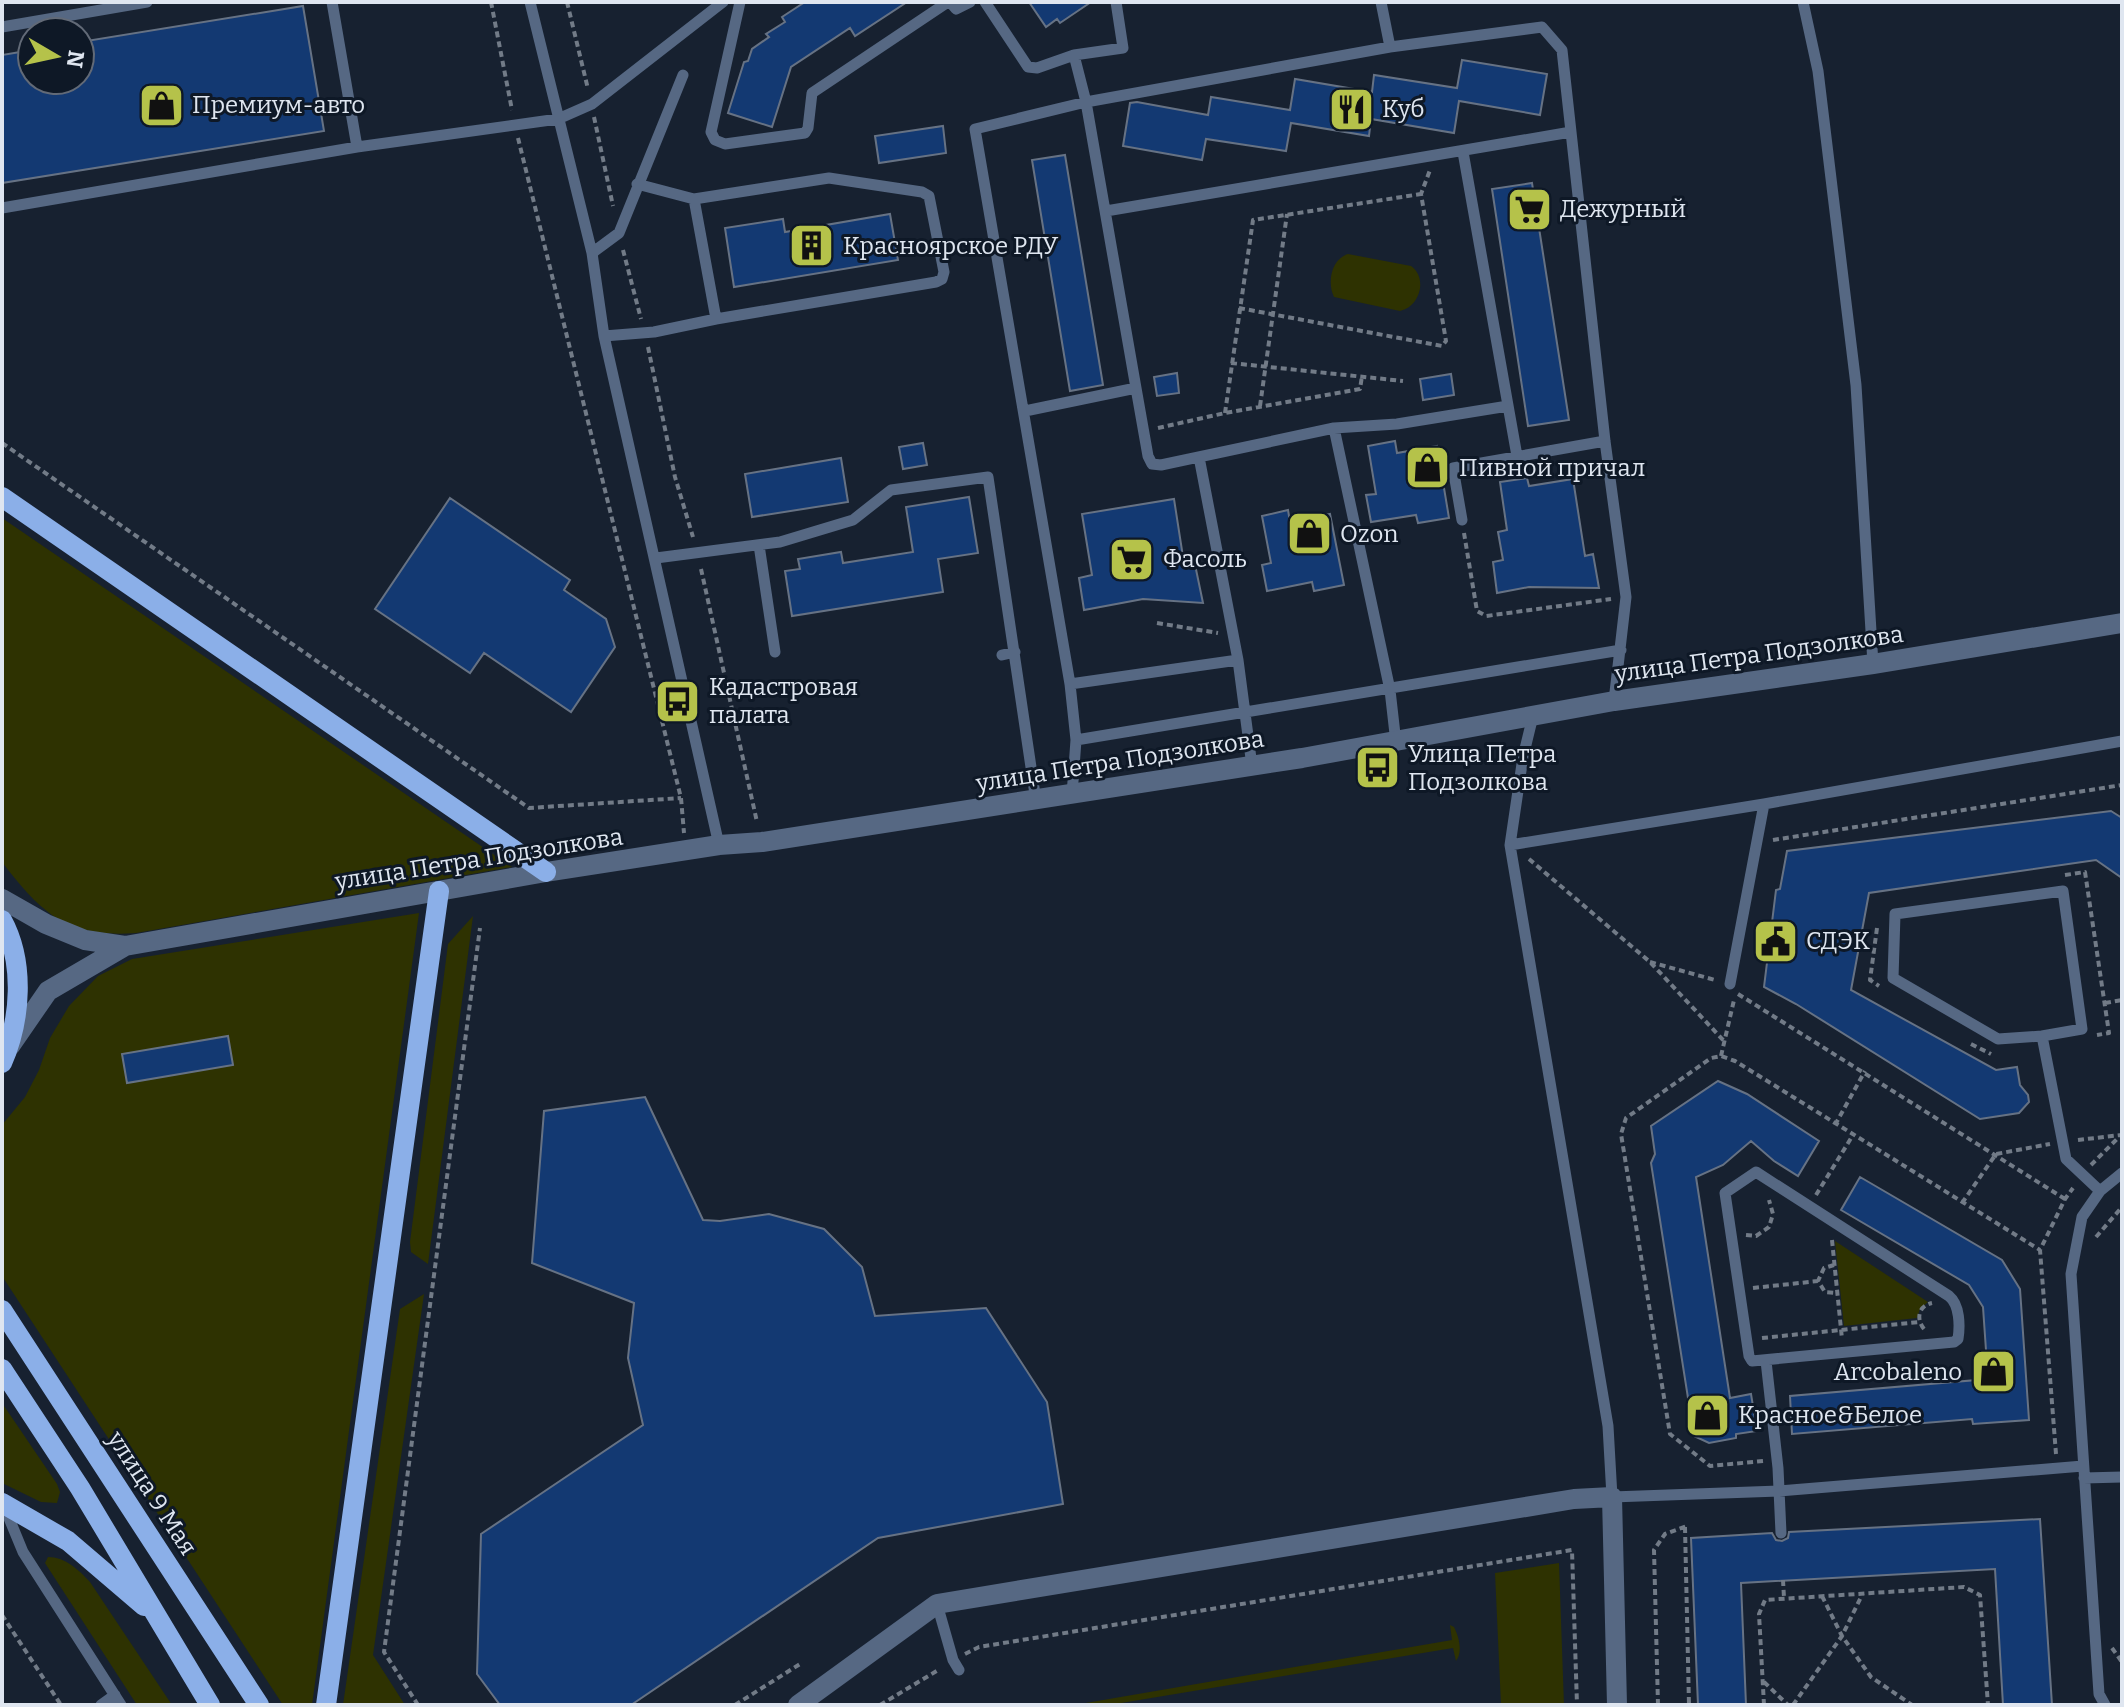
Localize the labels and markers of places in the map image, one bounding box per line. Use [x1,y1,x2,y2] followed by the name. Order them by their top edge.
[137,81,185,129] shop icon: Премиум-авто
[1327,85,1375,133] restaurant icon: Куб
[192,91,365,119] place label: Премиум-авто
[1382,95,1424,123] place label: Куб
[1505,185,1553,233] supermarket icon: Дежурный
[1560,195,1686,223] place label: Дежурный
[788,222,836,270] building icon: Красноярское РДУ
[843,232,1059,260] place label: Красноярское РДУ
[1404,444,1452,492] shop icon: Пивной причал
[1459,454,1645,482] place label: Пивной причал
[1285,510,1333,558] shop icon: Ozon
[1340,520,1398,548] place label: Ozon
[1108,535,1156,583] supermarket icon: Фасоль
[1163,545,1247,573] place label: Фасоль
[709,673,858,729] place label: Кадастровая палата
[654,677,702,725] bus stop icon: Кадастровая палата
[1408,740,1557,796] place label: Улица Петра Подзолкова
[1353,744,1401,792] bus stop icon: Улица Петра Подзолкова
[1751,917,1799,965] public building icon: СДЭК
[1806,927,1870,955] place label: СДЭК
[1969,1348,2017,1396] shop icon: Arcobaleno
[1834,1358,1962,1386] place label: Arcobaleno
[1683,1391,1731,1439] shop icon: Красное&Белое
[1738,1401,1922,1429] place label: Красное&Белое

